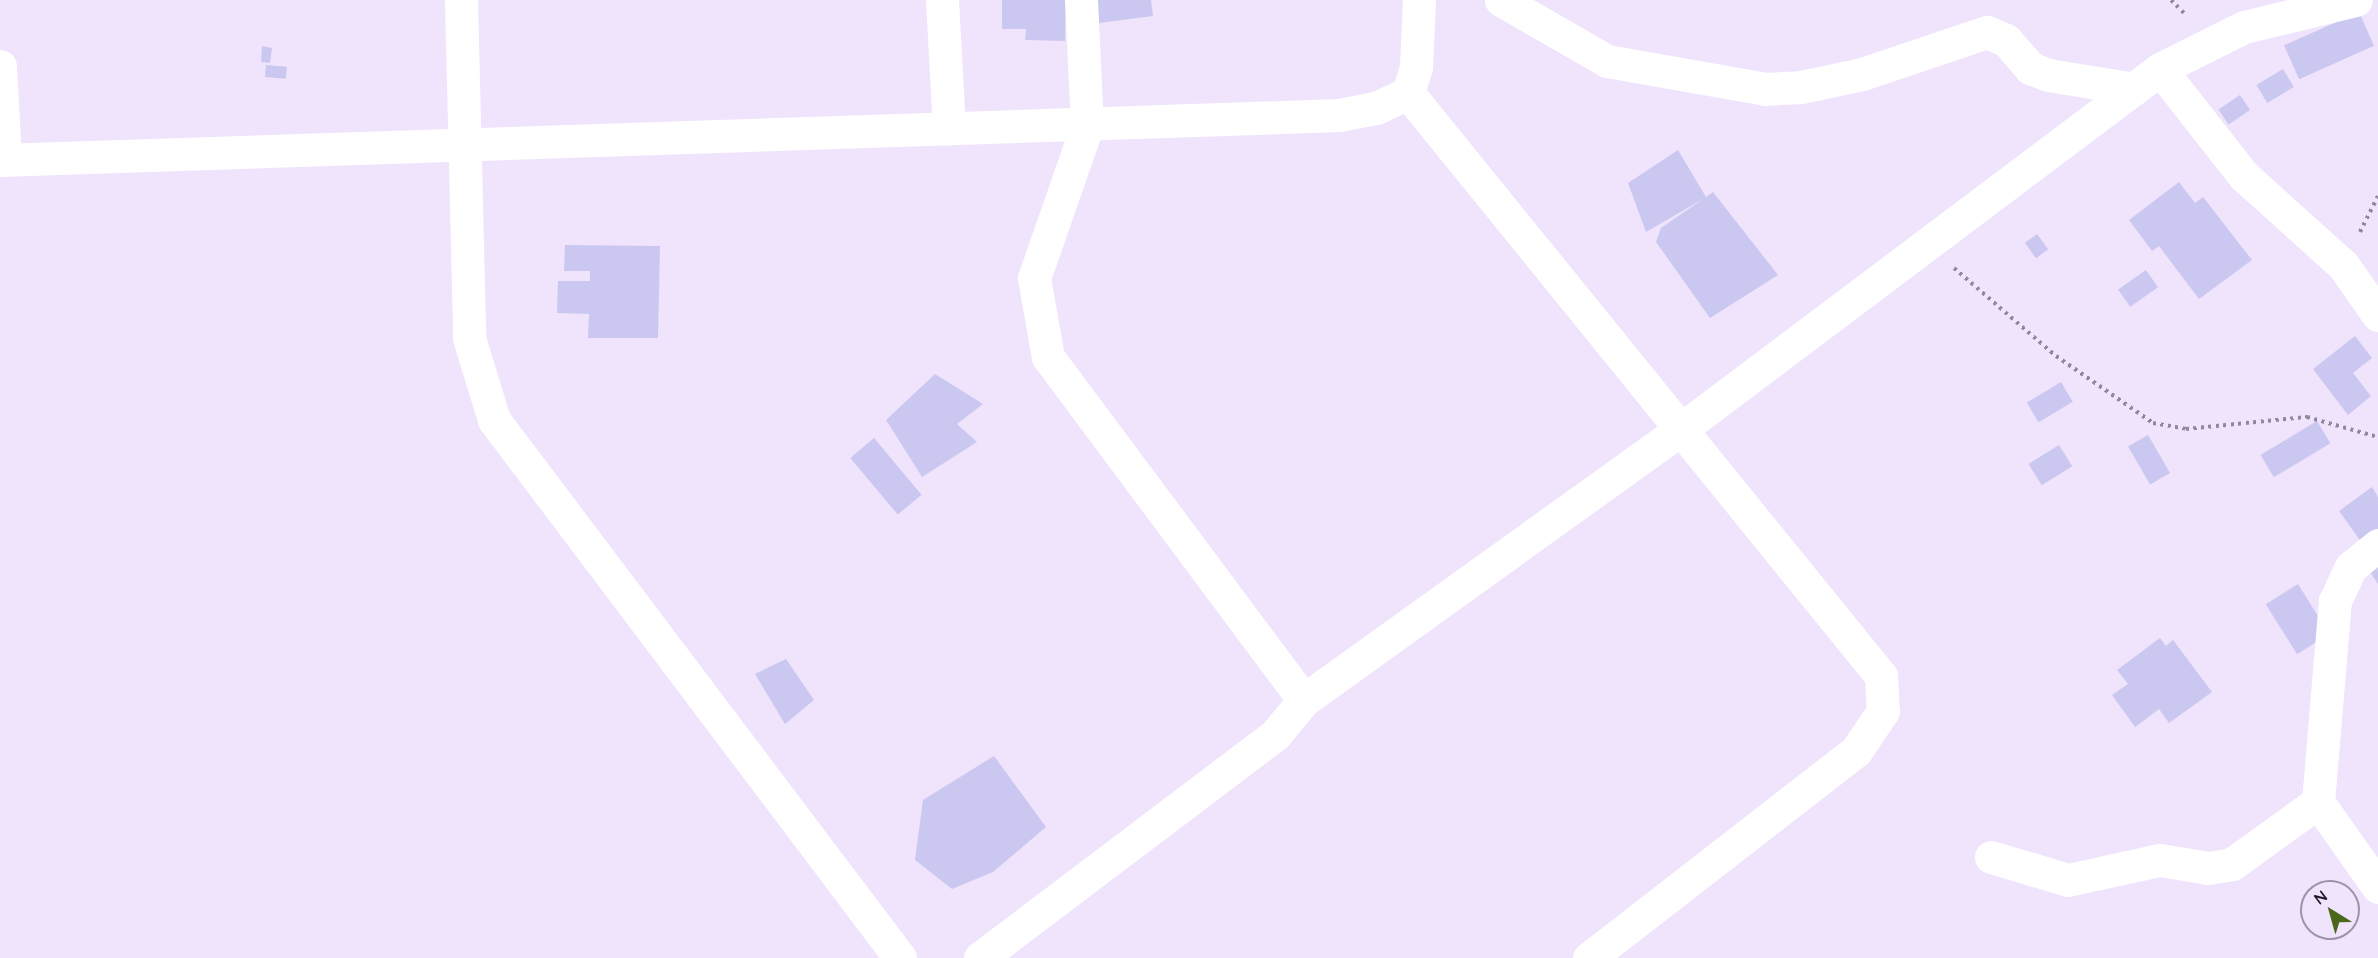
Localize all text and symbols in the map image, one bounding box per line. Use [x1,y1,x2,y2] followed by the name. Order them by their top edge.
[2300,880,2360,940] north arrow
[2310,886,2331,909] text: N

